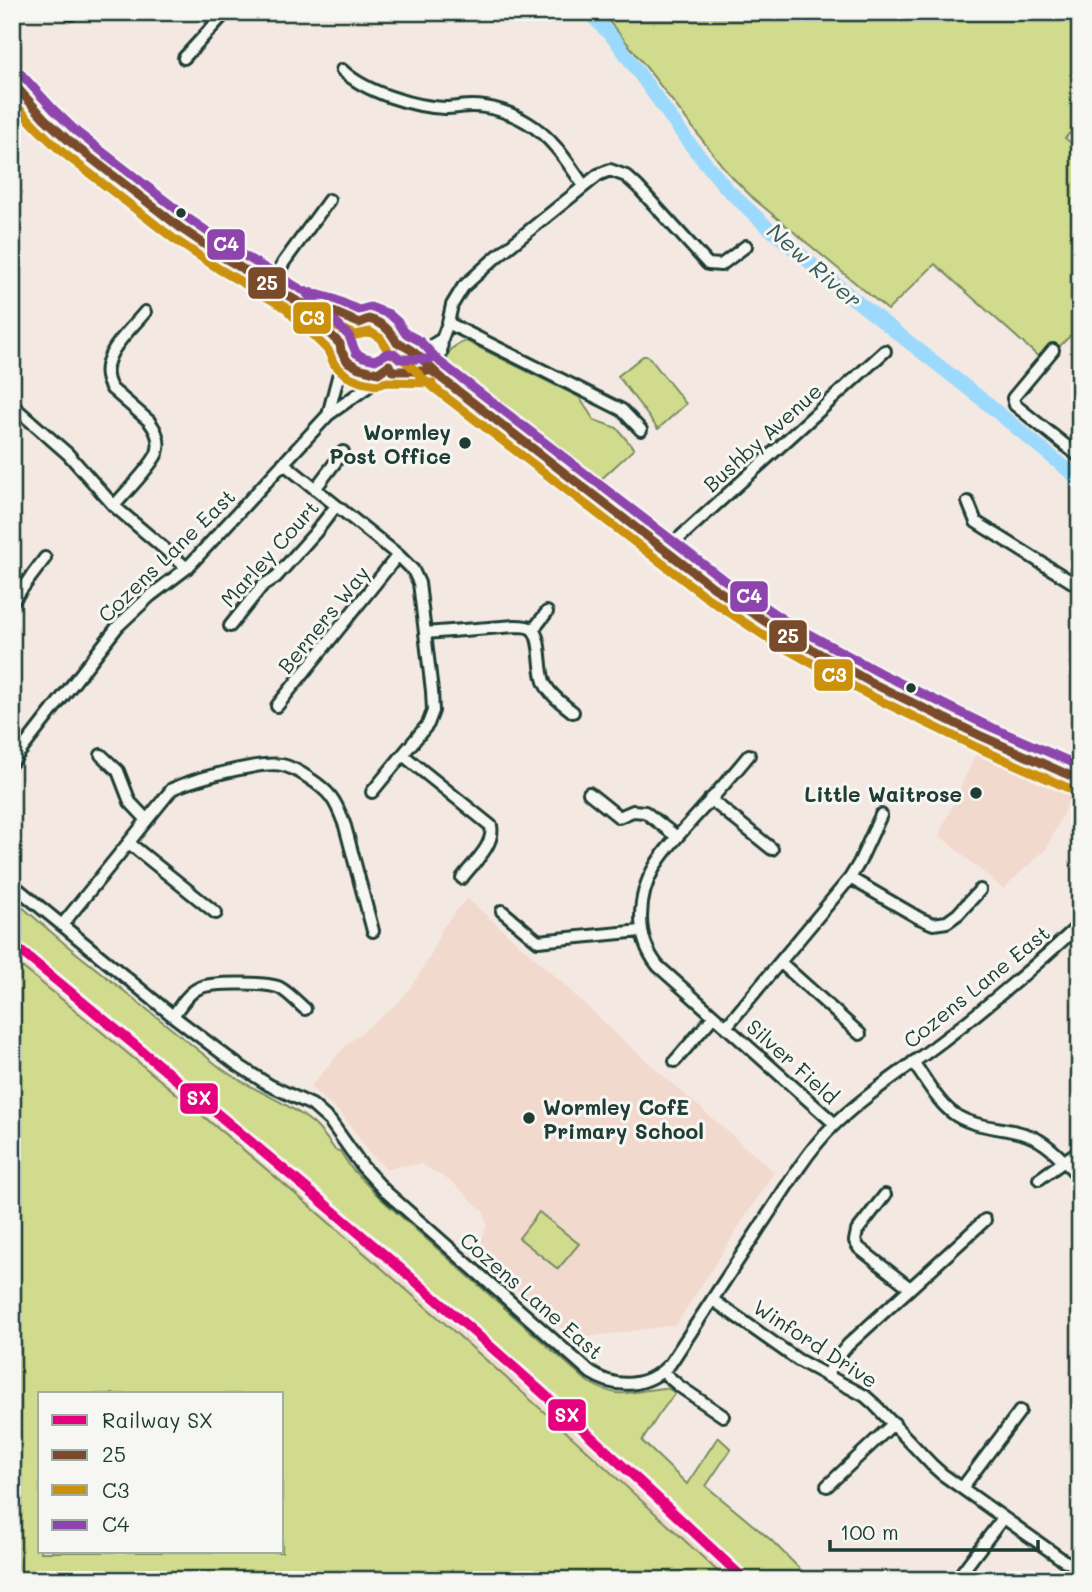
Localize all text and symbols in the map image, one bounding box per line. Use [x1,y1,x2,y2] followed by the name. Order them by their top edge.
[174,206,188,220] unlabelled marker
[761,216,869,314] water label: New River
[206,228,246,261] line badge: C4
[213,231,239,256] text: C4
[247,266,287,300] line badge: 25
[256,270,278,295] text: 25
[292,301,332,335] line badge: C3
[299,305,325,330] text: C3
[697,377,827,497] street label: Bushby Avenue
[329,418,451,469] place label: Wormley Post Office
[457,435,473,451] marker: Wormley Post Office
[92,483,240,627] street label: Cozens Lane East
[214,494,324,612] street label: Marley Court
[271,560,375,678] street label: Berners Way
[729,580,769,613] line badge: C4
[736,583,762,608] text: C4
[768,619,808,653] line badge: 25
[777,623,799,648] text: 25
[813,658,854,692] line badge: C3
[821,662,847,687] text: C3
[904,681,918,695] unlabelled marker
[804,780,962,807] place label: Little Waitrose
[968,785,984,801] marker: Little Waitrose
[897,919,1055,1053] street label: Cozens Lane East
[741,1013,845,1109] street label: Silver Field
[179,1082,219,1115] line badge: SX
[187,1085,211,1110] text: SX
[543,1093,704,1145] place label: Wormley CofE Primary School
[521,1110,537,1126] marker: Wormley CofE Primary School
[455,1226,609,1364] street label: Cozens Lane East
[749,1293,883,1393] street label: Winford Drive
[38,1392,284,1554] legend
[547,1398,587,1432] line badge: SX
[555,1402,579,1427] text: SX
[102,1406,213,1433] text: Railway SX
[102,1440,126,1467] text: 25
[102,1476,129,1503] text: C3
[830,1508,1038,1552] scale bar
[102,1510,130,1537] text: C4
[840,1518,899,1545] text: 100 m

